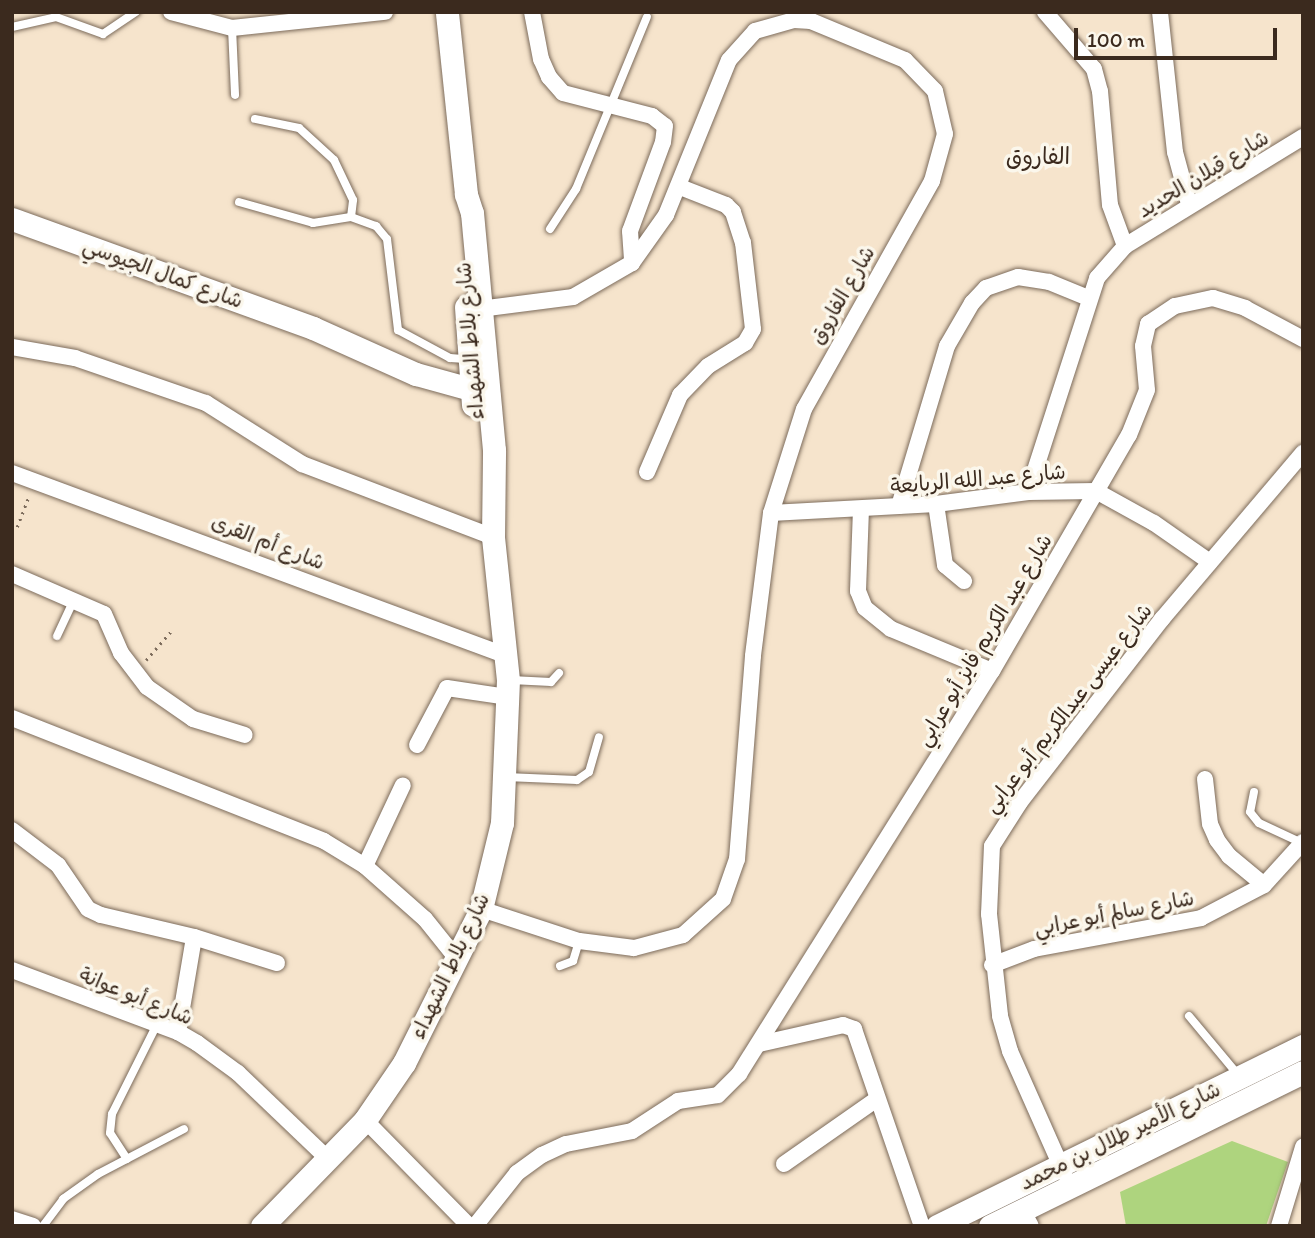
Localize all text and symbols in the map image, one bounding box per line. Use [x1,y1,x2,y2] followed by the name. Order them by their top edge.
[1077,14,1280,58] scale bar
[1087,27,1145,52] text: 100 m
[1133,125,1273,223] street label: شارع قبلان الحديد
[1006,142,1070,170] district label: الفاروق
[80,232,246,314] street label: شارع كمال الجيوسي
[804,241,880,349] street label: شارع الفاروق
[451,261,489,421] street label: شارع بلاط الشهداء
[889,459,1067,499] street label: شارع عبد الله الربايعة
[208,509,328,575] street label: شارع أم القرى
[911,529,1057,751] street label: شارع عبد الكريم فايز أبو عرابي
[978,598,1158,818] street label: شارع عيسى عبدالكريم أبو عرابي
[1032,885,1196,941] street label: شارع سالم أبو عرابي
[405,889,495,1043] street label: شارع بلاط الشهداء
[76,962,196,1030] street label: شارع أبو عوانة
[1015,1076,1225,1196] street label: شارع الأمير طلال بن محمد

